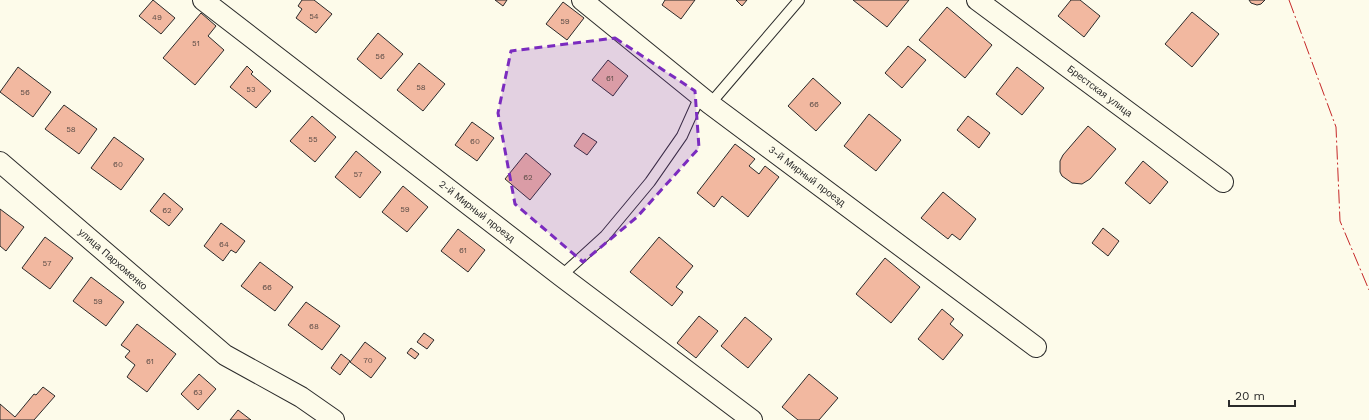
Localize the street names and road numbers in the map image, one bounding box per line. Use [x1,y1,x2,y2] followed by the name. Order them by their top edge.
[1065,63,1135,119] street label: Брестская улица
[766,144,848,209] street label: 3-й Мирный проезд
[437,178,517,244] street label: 2-й Мирный проезд
[76,226,150,292] street label: улица Пархоменко

